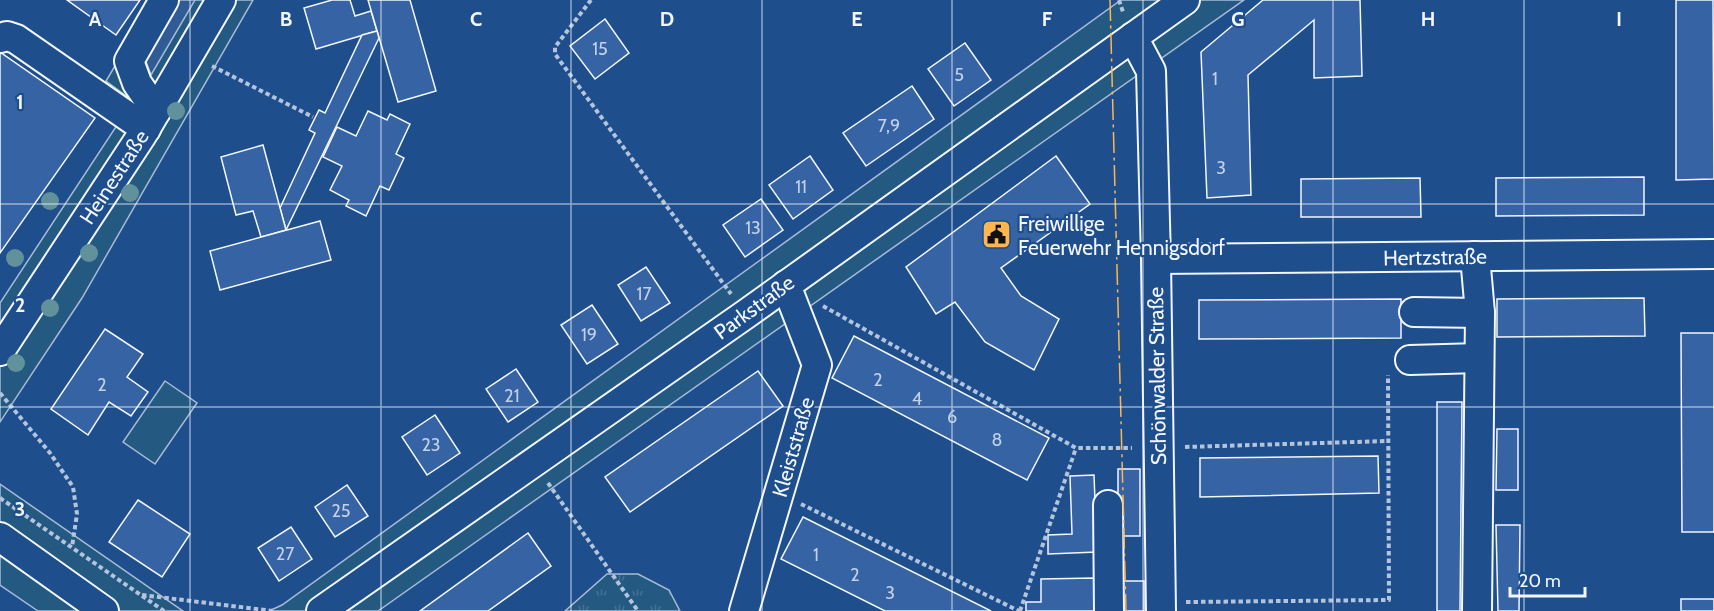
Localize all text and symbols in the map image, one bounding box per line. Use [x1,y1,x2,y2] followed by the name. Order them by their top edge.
[89,7,102,31] text: A
[280,7,292,31] text: B
[470,7,482,31] text: C
[660,7,674,31] text: D
[851,7,863,31] text: E
[1042,7,1053,31] text: F
[1231,7,1245,31] text: G
[1421,7,1435,31] text: H
[1616,7,1622,31] text: I
[592,38,608,60] house number: 15
[954,64,964,86] house number: 5
[1212,68,1218,90] house number: 1
[16,90,24,114] text: 1
[878,115,900,137] house number: 7,9
[74,125,154,229] street label: Heinestraße
[1216,157,1226,179] house number: 3
[795,176,807,198] house number: 11
[1018,211,1225,260] place label: Freiwillige Feuerwehr Hennigsdorf
[745,217,761,239] house number: 13
[981,219,1013,251] public building icon: Freiwillige Feuerwehr Hennigsdorf
[1383,244,1487,270] street label: Hertzstraße
[709,269,799,344] street label: Parkstraße
[637,283,651,305] house number: 17
[1143,286,1171,465] street label: Schönwalder Straße
[15,293,25,317] text: 2
[581,324,597,346] house number: 19
[873,369,883,391] house number: 2
[97,374,107,396] house number: 2
[504,385,520,407] house number: 21
[912,388,922,410] house number: 4
[767,394,819,500] street label: Kleiststraße
[947,406,957,428] house number: 6
[992,429,1002,451] house number: 8
[421,434,441,456] house number: 23
[15,497,25,521] text: 3
[331,500,351,522] house number: 25
[276,543,294,565] house number: 27
[813,544,819,566] house number: 1
[1510,560,1585,598] scale bar
[850,564,860,586] house number: 2
[1519,570,1561,592] text: 20 m
[885,582,895,604] house number: 3

